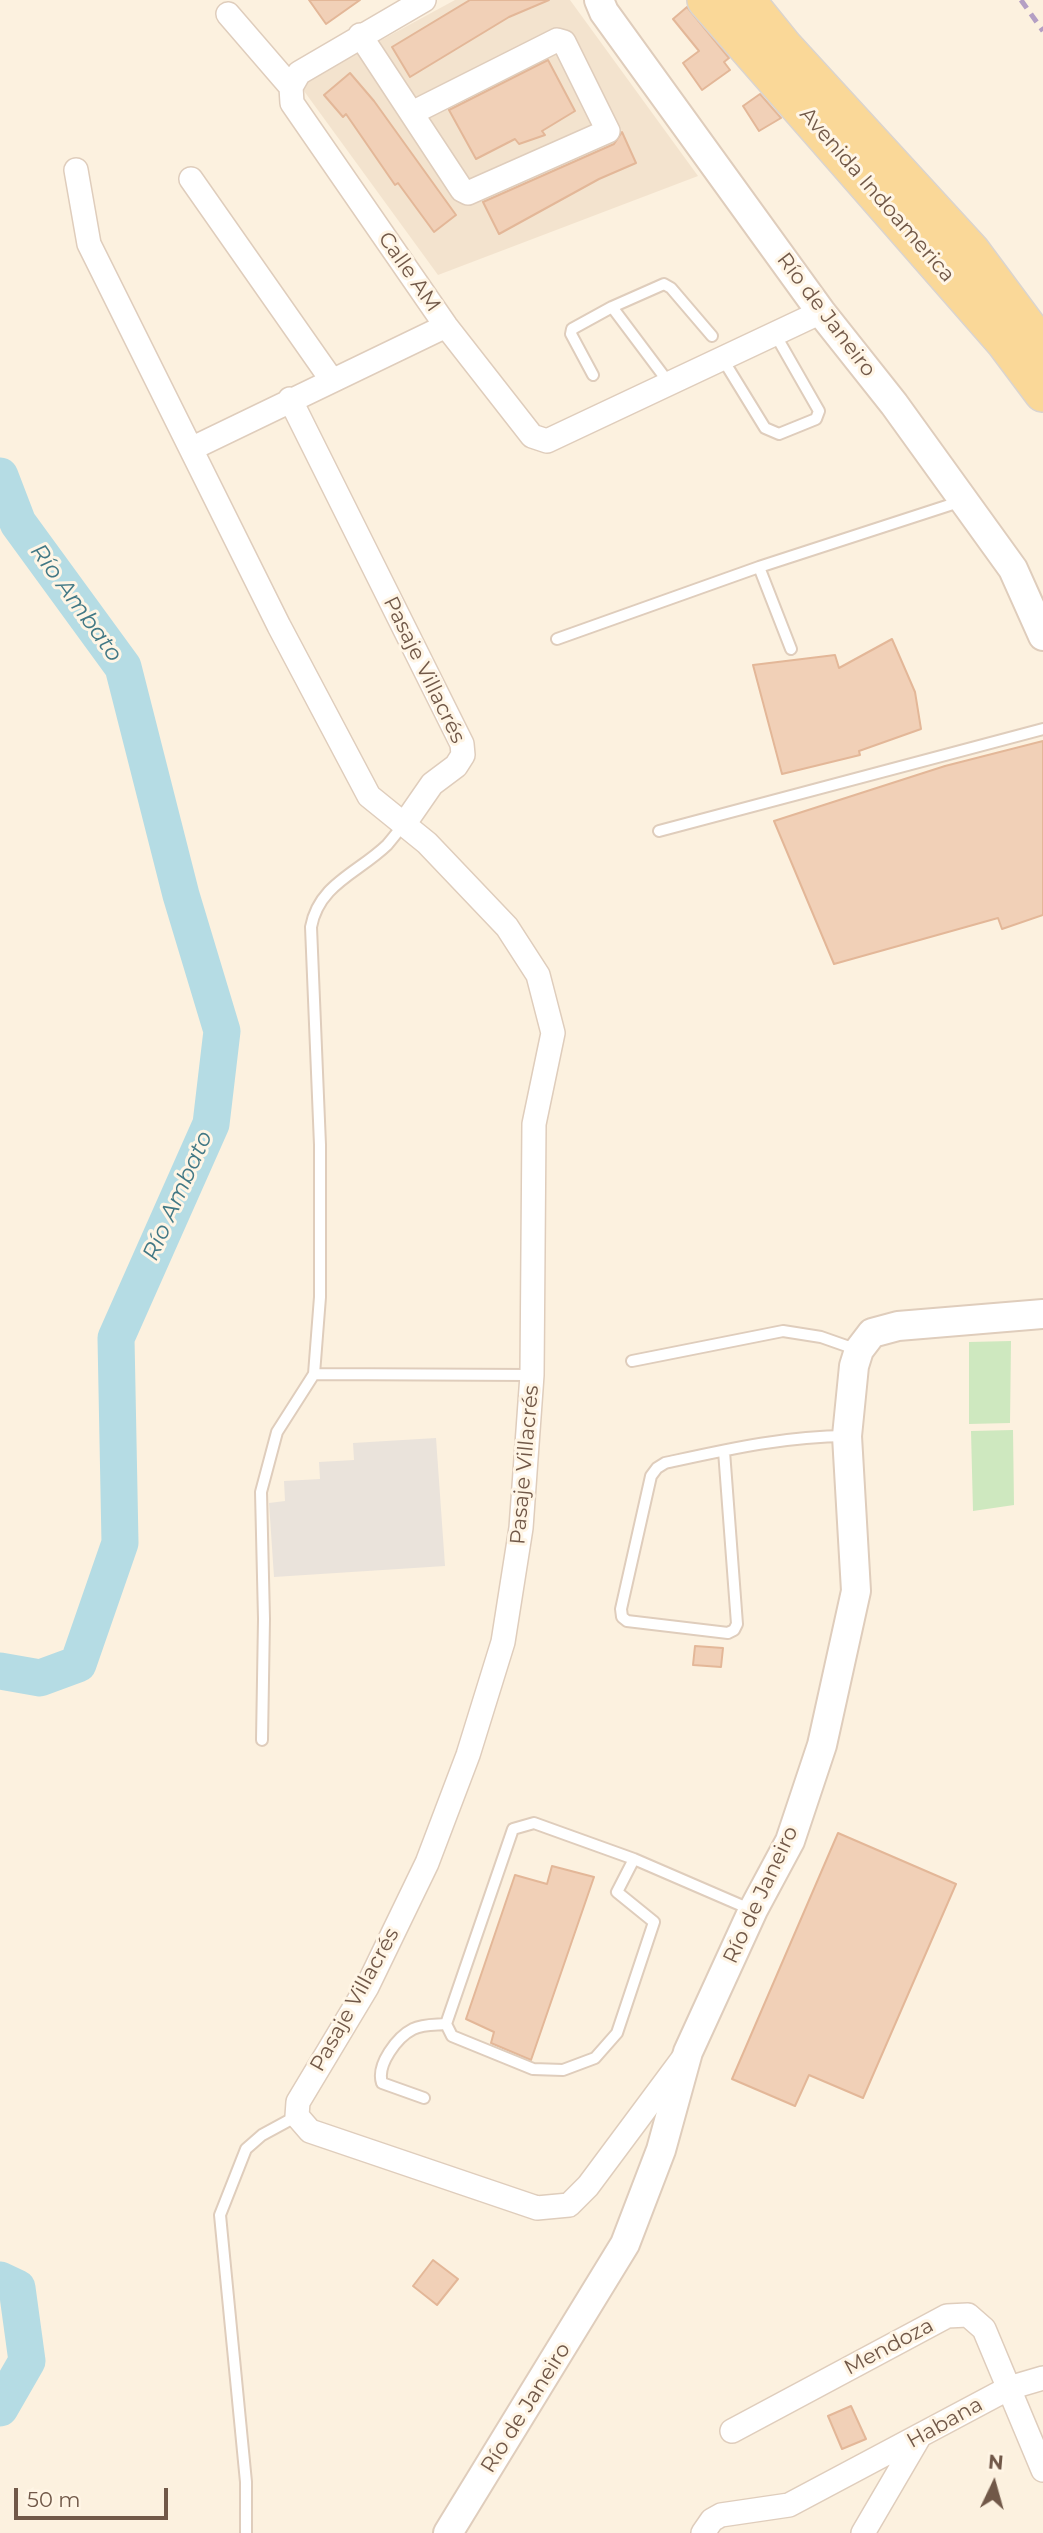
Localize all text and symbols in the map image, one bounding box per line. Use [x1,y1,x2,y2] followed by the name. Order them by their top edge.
[794,102,960,288] street label: Avenida Indoamerica
[372,227,446,317] street label: Calle AM
[771,248,881,382] street label: Río de Janeiro
[24,539,128,667] water label: Río Ambato
[378,592,470,748] street label: Pasaje Villacrés
[137,1127,219,1265] water label: Río Ambato
[505,1384,545,1546] street label: Pasaje Villacrés
[718,1822,804,1968] street label: Río de Janeiro
[305,1924,405,2076] street label: Pasaje Villacrés
[840,2313,938,2381] street label: Mendoza
[476,2338,576,2478] street label: Río de Janeiro
[903,2392,987,2454] street label: Habana
[959,2449,1029,2519] north arrow
[987,2450,1005,2475] text: N
[18,2474,172,2518] scale bar
[27,2487,81,2512] text: 50 m

